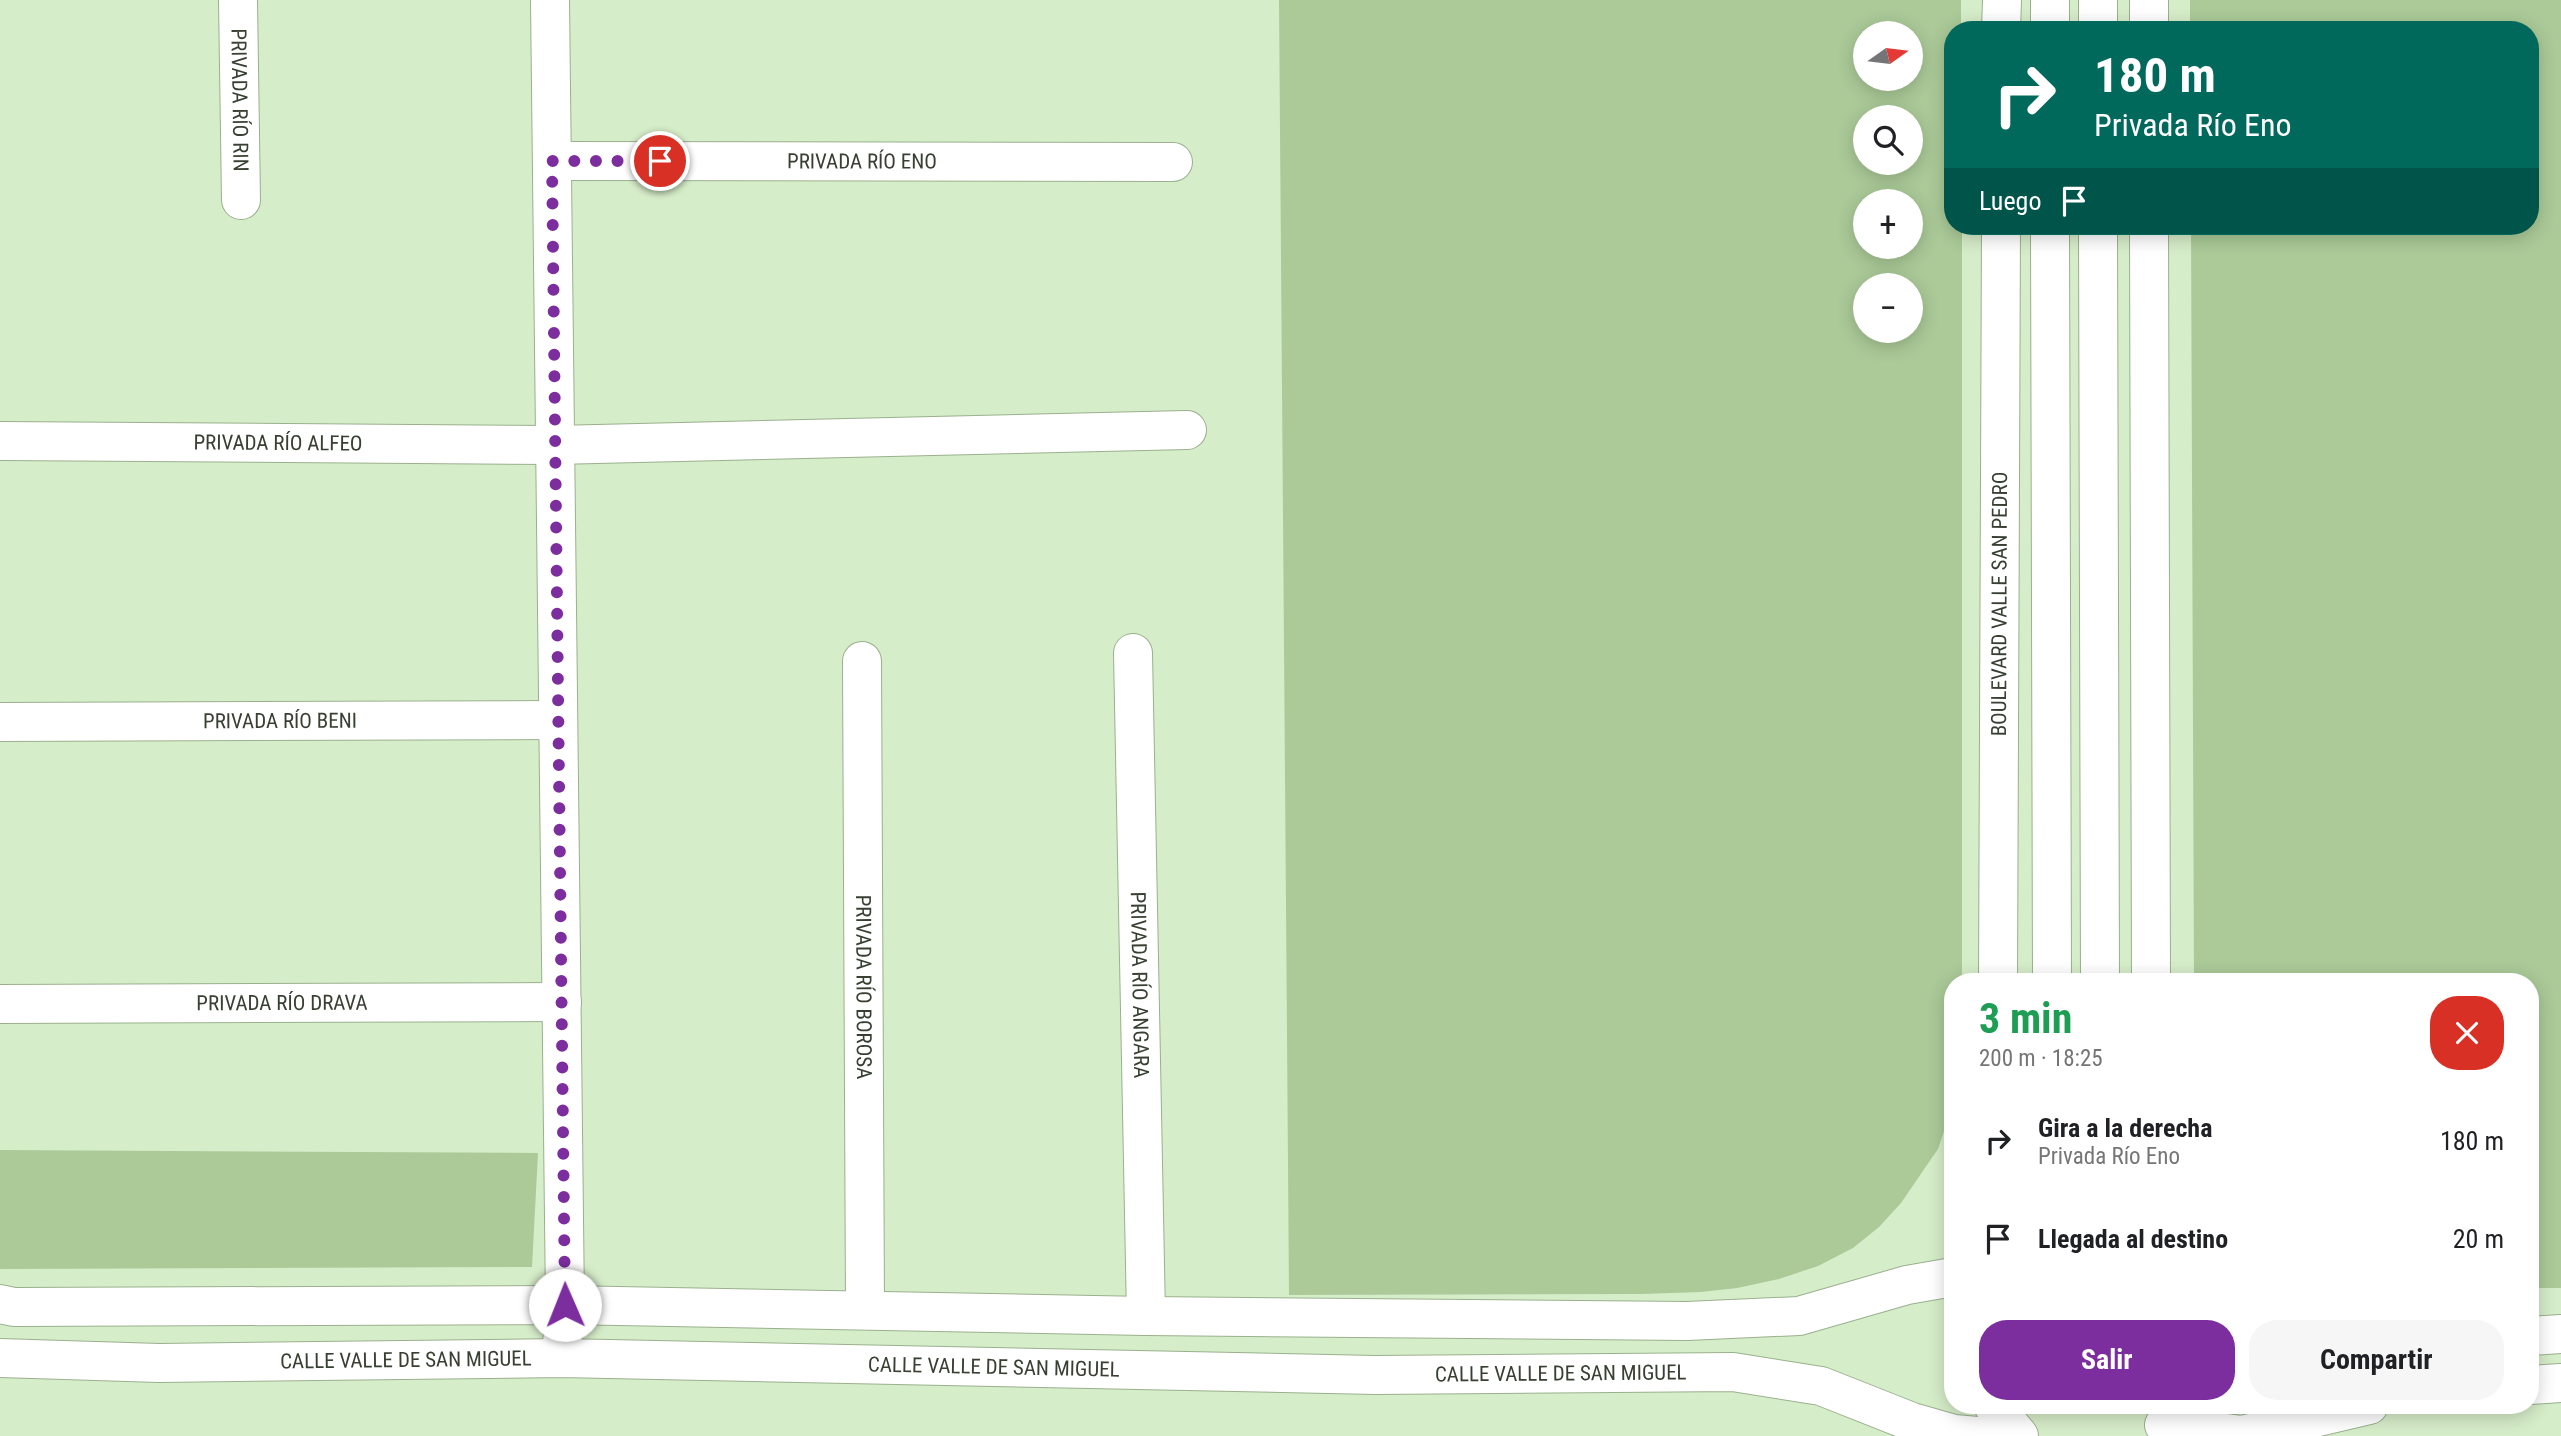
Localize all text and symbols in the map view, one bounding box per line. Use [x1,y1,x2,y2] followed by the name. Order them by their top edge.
[1853,21,1923,91] north arrow
[1853,21,1923,343] map controls
[226,28,253,172] street label: PRIVADA RÍO RIN
[2094,47,2216,104] text: 180 m
[1979,49,2070,140] icon: right
[1853,105,1923,175] button: search
[2094,106,2292,144] text: Privada Río Eno
[630,131,690,191] pin
[641,142,679,180] icon: arrive
[787,149,937,174] street label: PRIVADA RÍO ENO
[2055,182,2093,220] icon: arrive
[1979,186,2041,216] text: Luego
[1853,189,1923,259] button: +
[1853,273,1923,343] button: −
[193,430,363,456] street label: PRIVADA RÍO ALFEO
[1987,472,2012,736] street label: BOULEVARD VALLE SAN PEDRO
[203,709,357,733] street label: PRIVADA RÍO BENI
[1126,891,1153,1079] street label: PRIVADA RÍO ANGARA
[851,895,876,1079] street label: PRIVADA RÍO BOROSA
[196,991,368,1015] street label: PRIVADA RÍO DRAVA
[1979,994,2072,1043] text: 3 min
[2430,996,2504,1070] button: close
[1979,1045,2103,1072] text: 200 m · 18:25
[2038,1113,2212,1143] text: Gira a la derecha
[1979,1122,2017,1160] icon: right
[2440,1126,2504,1156] text: 180 m
[2038,1143,2180,1170] text: Privada Río Eno
[1979,1220,2017,1258] icon: arrive
[2038,1224,2228,1254] text: Llegada al destino
[2453,1224,2504,1254] text: 20 m
[528,1268,602,1342] position arrow
[1979,1320,2235,1400] button: Salir
[2249,1320,2504,1400] button: Compartir
[280,1346,532,1373] street label: CALLE VALLE DE SAN MIGUEL
[868,1352,1120,1382] street label: CALLE VALLE DE SAN MIGUEL
[1435,1360,1687,1386] street label: CALLE VALLE DE SAN MIGUEL

